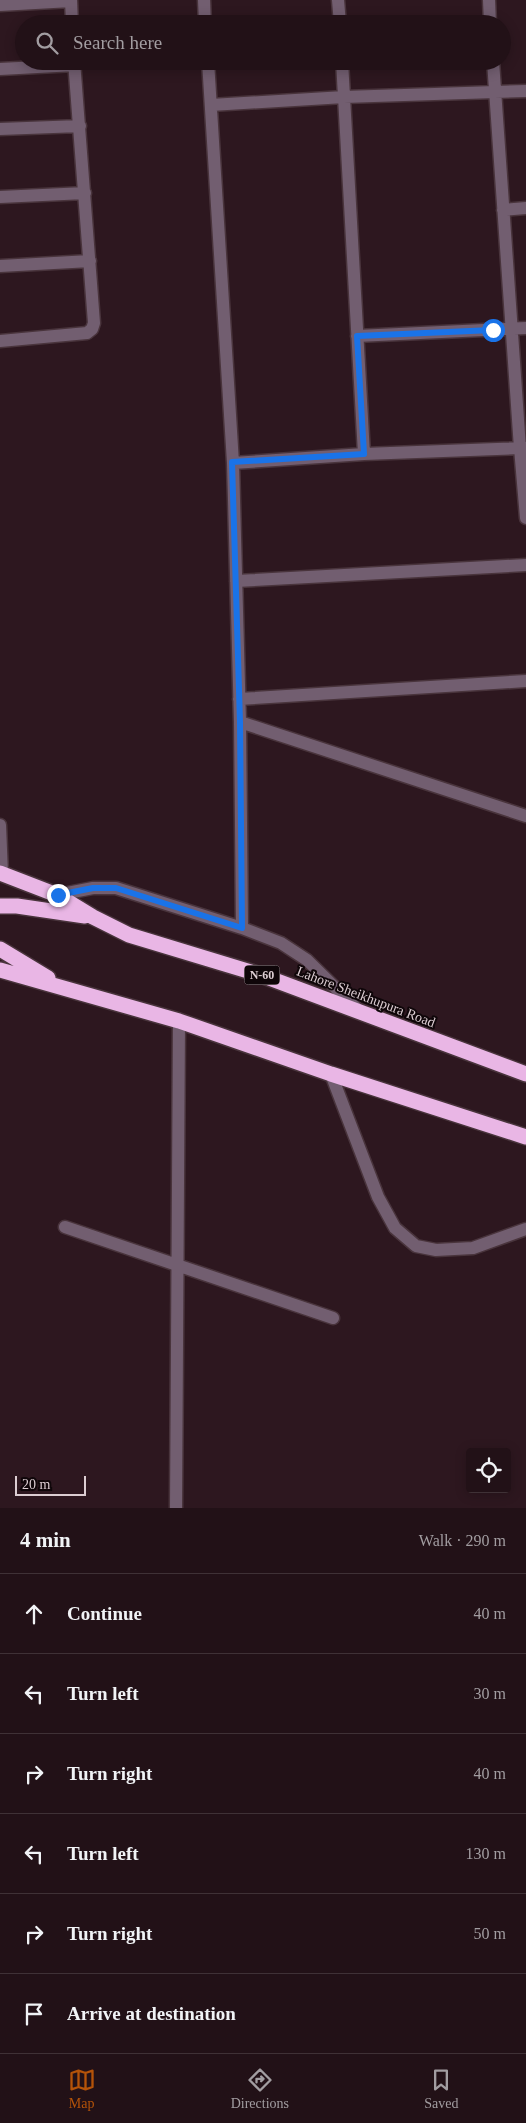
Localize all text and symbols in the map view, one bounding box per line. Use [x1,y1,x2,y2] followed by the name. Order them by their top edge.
[15,15,511,70] search box
[33,29,61,57] icon: search
[73,32,162,53] text: Search here
[482,319,505,342] route start
[47,884,70,907] route end
[295,964,437,1030] street label: Lahore Sheikhupura Road
[244,966,280,984] road number: N-60
[466,1448,511,1493] map controls
[466,1448,511,1493] button: locate
[15,1473,86,1496] scale bar
[22,1477,50,1492] text: 20 m
[20,1528,71,1552] text: 4 min
[419,1532,506,1549] text: Walk · 290 m
[20,1600,48,1628] icon: ahead
[67,1603,142,1624] text: Continue
[474,1605,506,1622] text: 40 m
[20,1680,48,1708] icon: left
[67,1683,139,1704] text: Turn left
[474,1685,506,1702] text: 30 m
[20,1760,48,1788] icon: right
[67,1763,152,1784] text: Turn right
[474,1765,506,1782] text: 40 m
[20,1840,48,1868] icon: left
[67,1843,139,1864] text: Turn left
[466,1845,506,1862] text: 130 m
[20,1920,48,1948] icon: right
[67,1923,152,1944] text: Turn right
[474,1925,506,1942] text: 50 m
[20,2000,48,2028] icon: arrive
[67,2003,236,2024] text: Arrive at destination
[68,2066,96,2112] tab: Map
[231,2066,289,2112] tab: Directions
[424,2066,458,2112] tab: Saved

